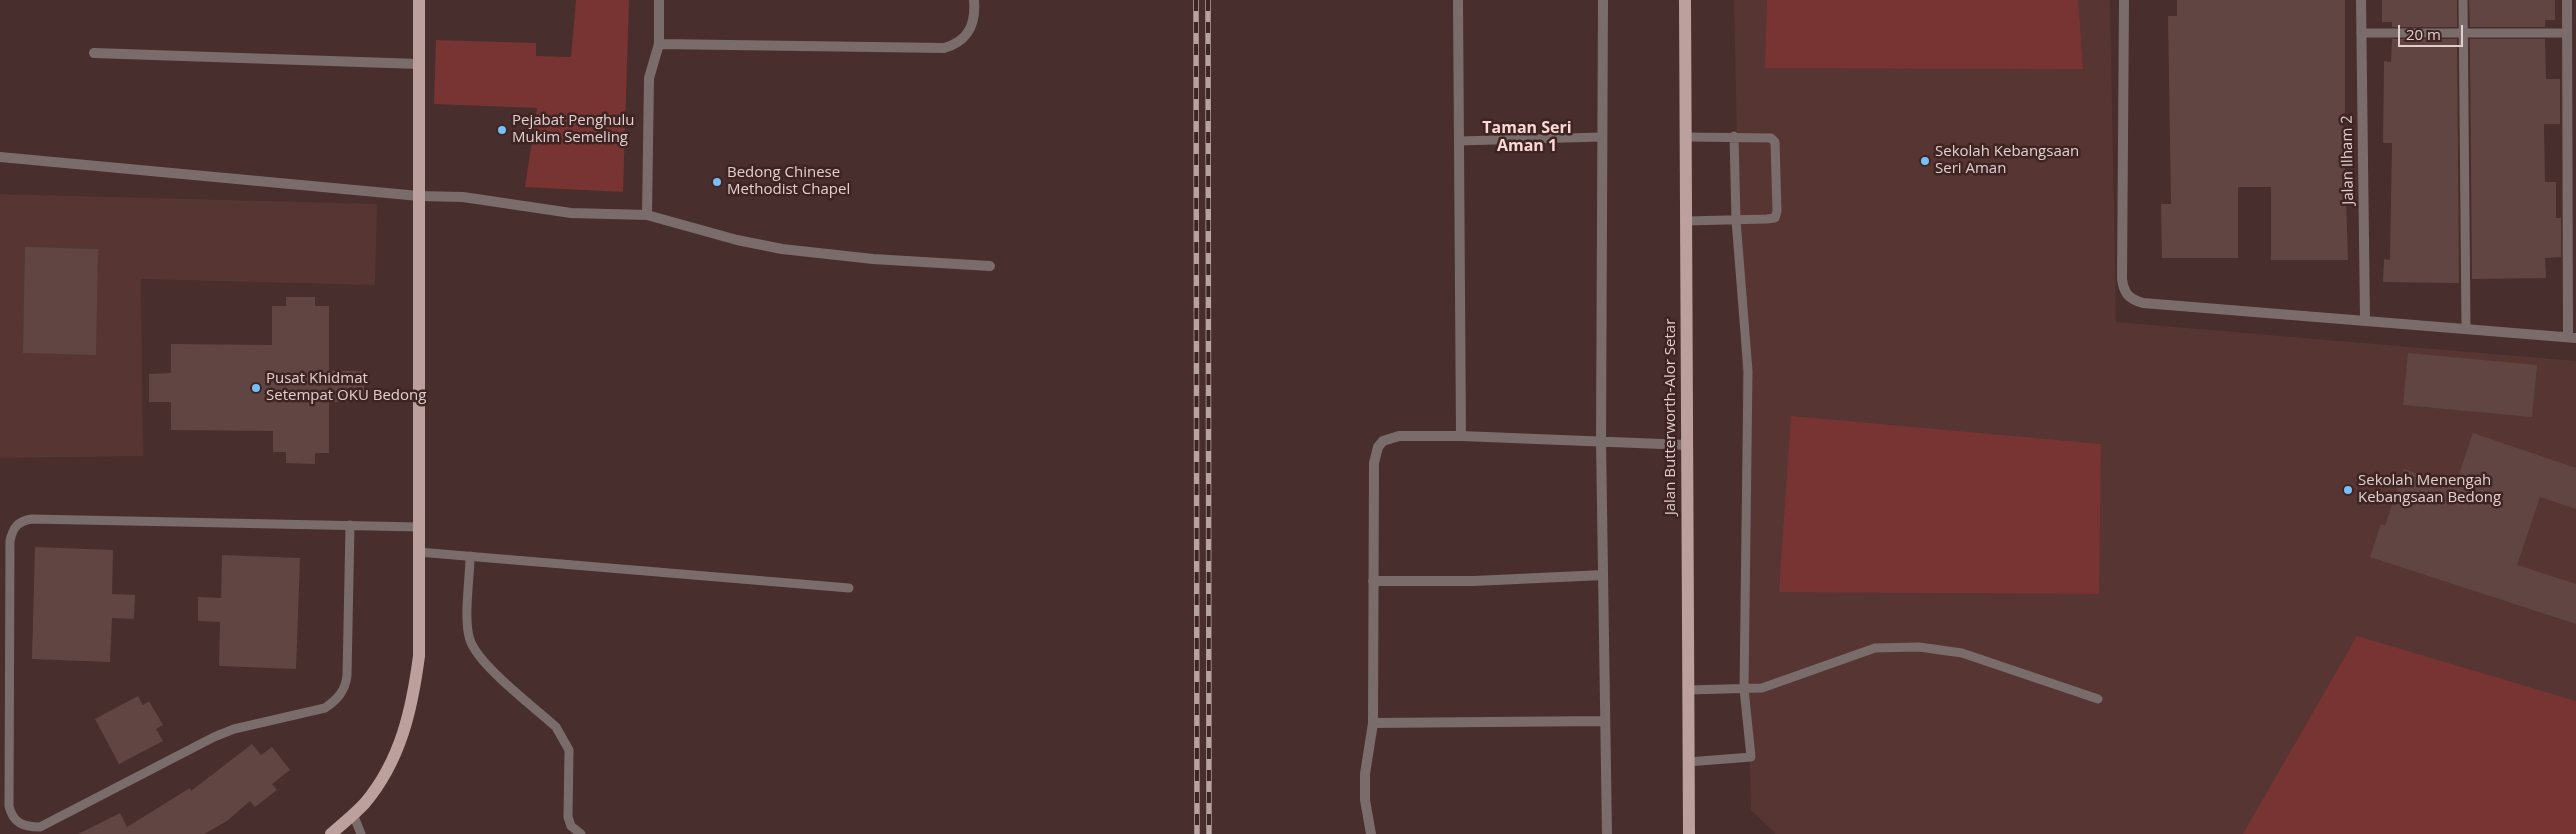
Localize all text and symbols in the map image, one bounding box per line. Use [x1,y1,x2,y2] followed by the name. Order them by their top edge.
[2401,15,2466,47] scale bar
[2406,24,2441,44] text: 20 m
[512,112,634,147] place label: Pejabat Penghulu Mukim Semeling
[2338,115,2358,205] street label: Jalan Ilham 2
[1482,118,1572,156] district label: Taman Seri Aman 1
[496,124,508,136] marker: Pejabat Penghulu Mukim Semeling
[1935,143,2079,178] place label: Sekolah Kebangsaan Seri Aman
[1919,155,1931,167] marker: Sekolah Kebangsaan Seri Aman
[727,164,850,199] place label: Bedong Chinese Methodist Chapel
[711,176,723,188] marker: Bedong Chinese Methodist Chapel
[1662,319,1680,515] street label: Jalan Butterworth-Alor Setar
[266,370,426,405] place label: Pusat Khidmat Setempat OKU Bedong
[250,382,262,394] marker: Pusat Khidmat Setempat OKU Bedong
[2358,472,2501,507] place label: Sekolah Menengah Kebangsaan Bedong
[2342,484,2354,496] marker: Sekolah Menengah Kebangsaan Bedong

